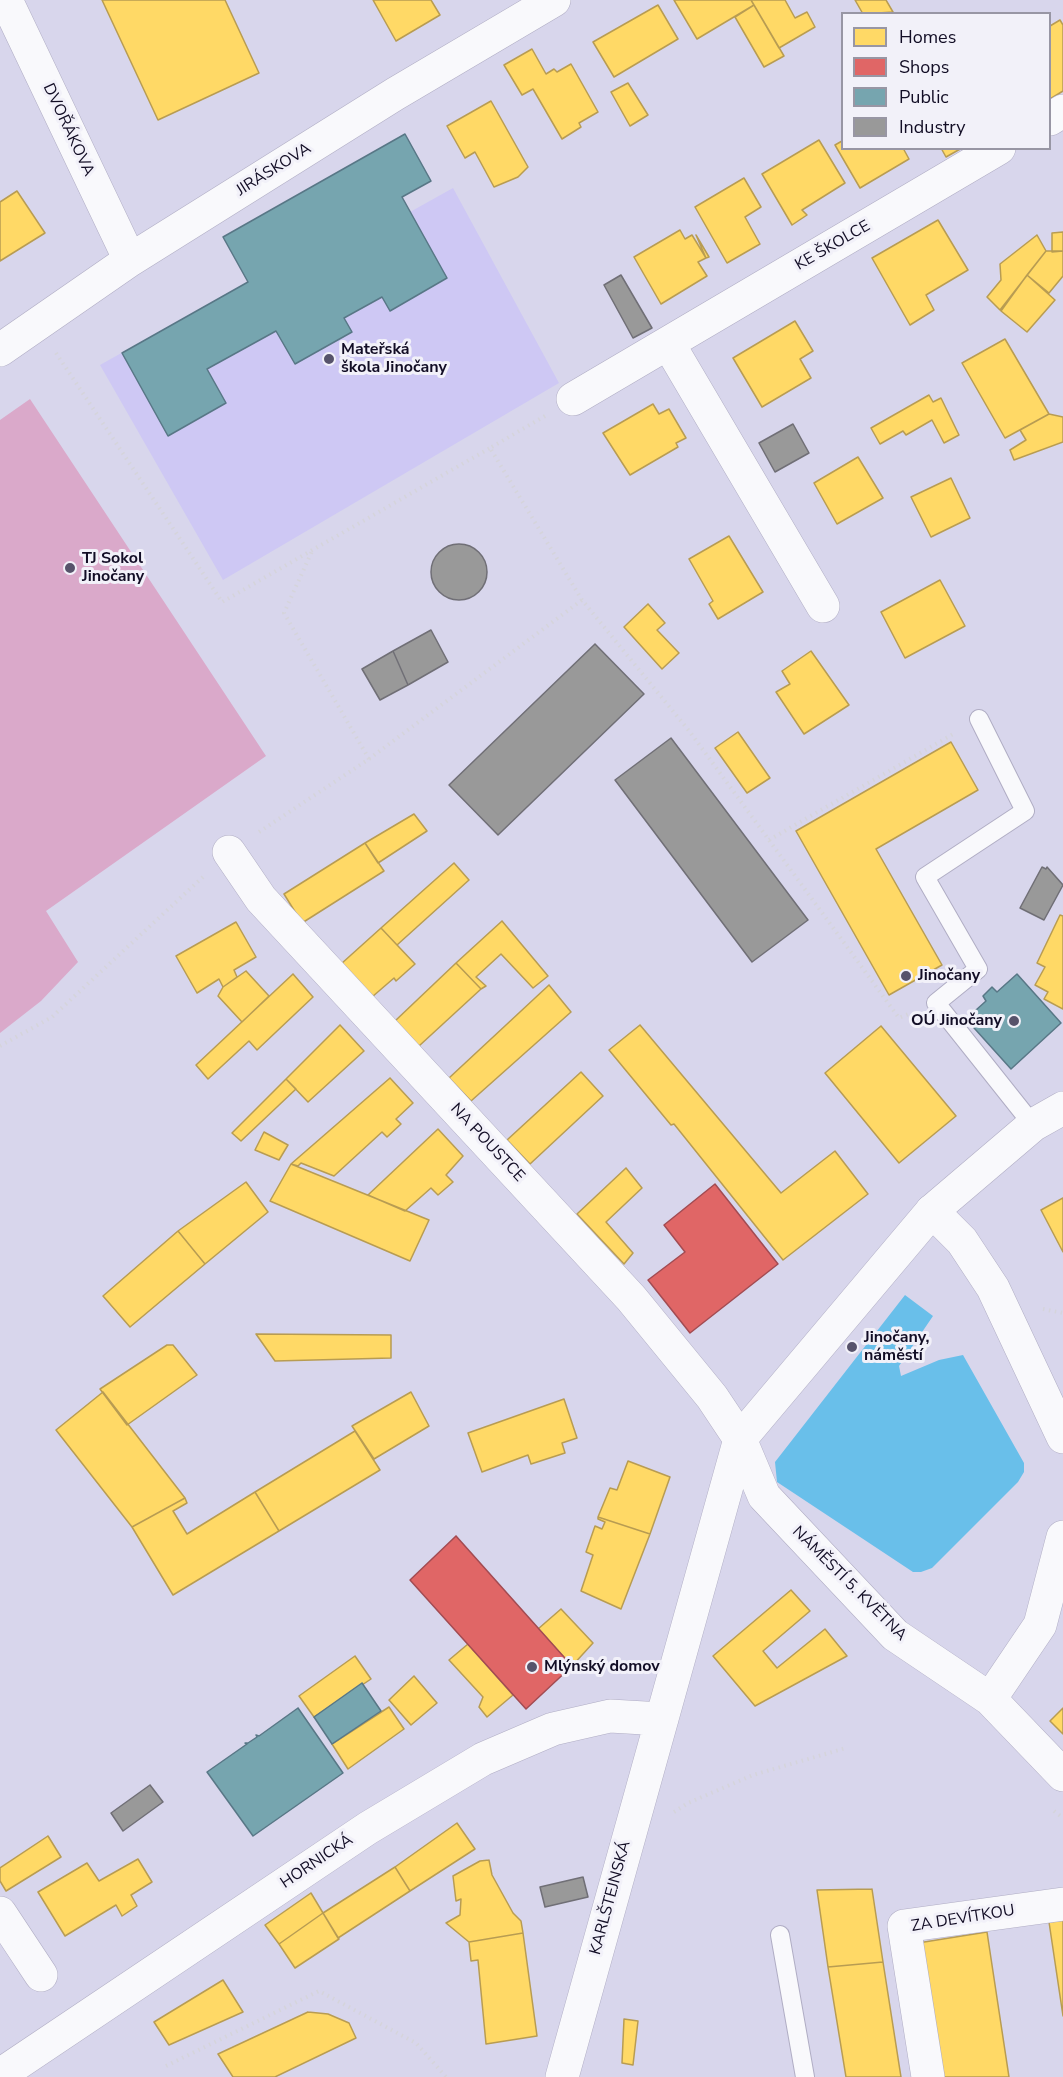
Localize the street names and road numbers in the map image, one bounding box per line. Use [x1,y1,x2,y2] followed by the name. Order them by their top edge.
[38,81,98,179] street label: DVOŘÁKOVA
[233,139,315,201] street label: JIRÁSKOVA
[792,217,874,275] street label: KE ŠKOLCE
[446,1100,528,1186] street label: NA POUSTCE
[788,1523,910,1645] street label: NÁMĚSTÍ 5. KVĚTNA
[277,1831,357,1893] street label: HORNICKÁ
[587,1839,635,1957] street label: KARLŠTEJNSKÁ
[910,1901,1016,1937] street label: ZA DEVÍTKOU

